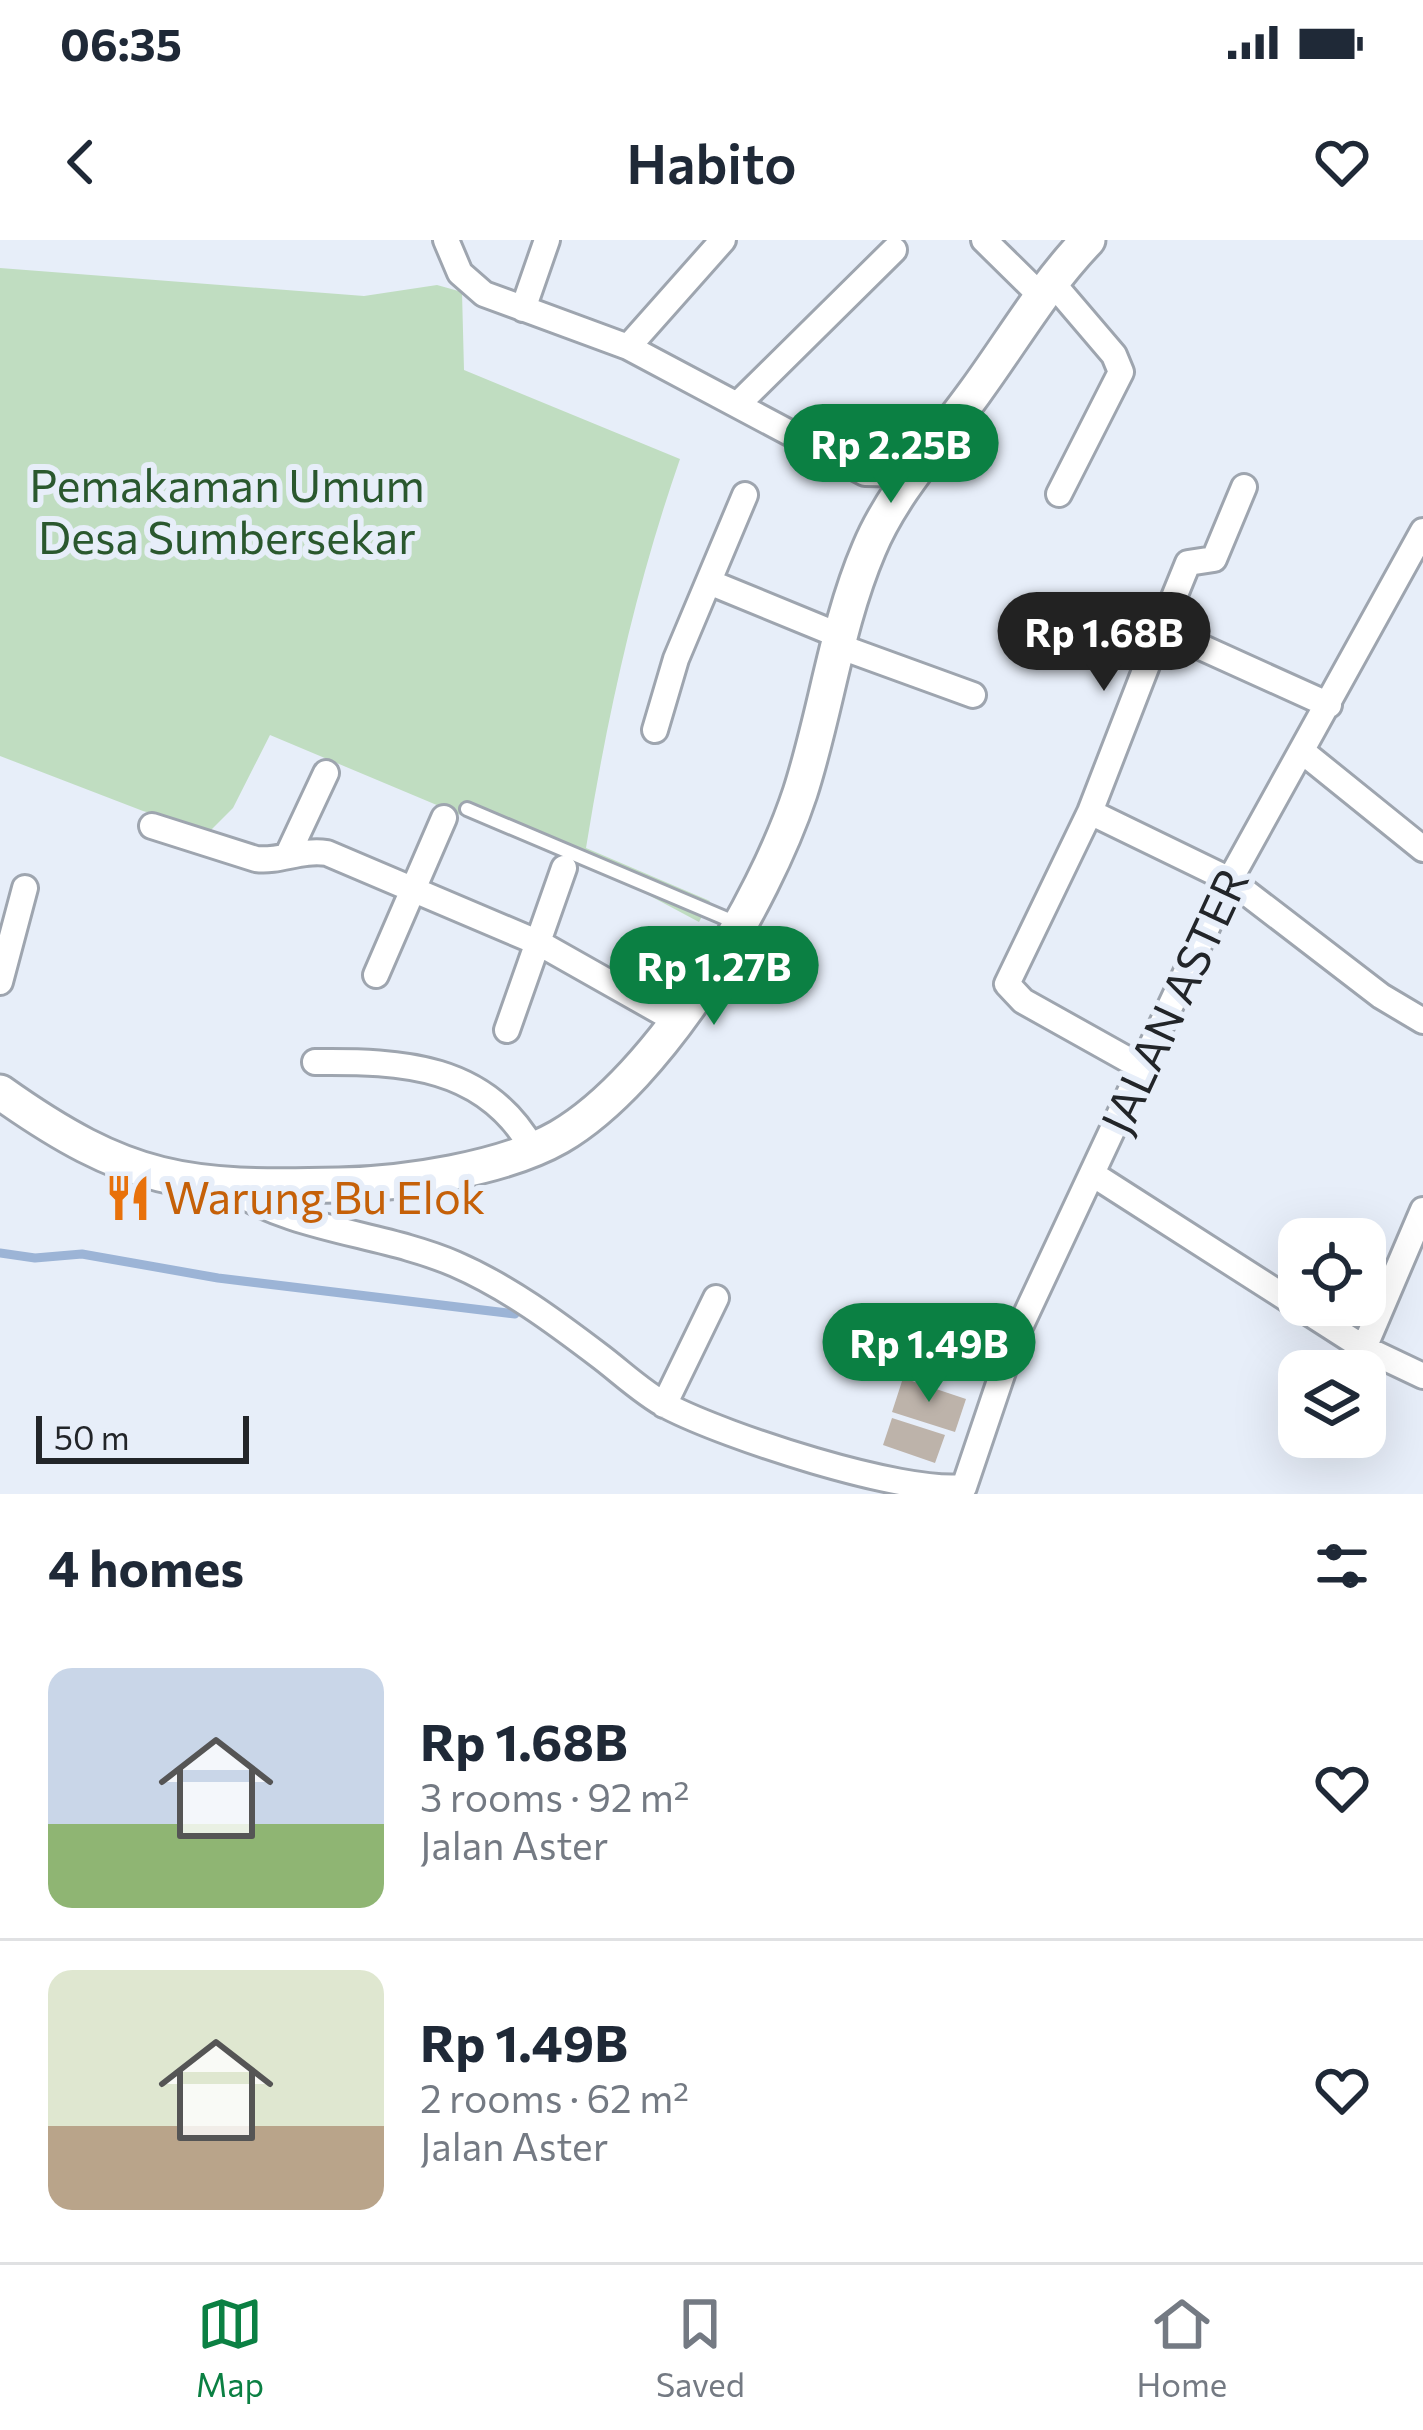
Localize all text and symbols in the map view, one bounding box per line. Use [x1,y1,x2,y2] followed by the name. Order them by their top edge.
[60,15,182,70] text: 06:35
[48,129,114,195] icon: back
[626,129,797,195] text: Habito
[1309,129,1375,195] icon: heart
[767,404,1015,506] pin: Rp 2.25B
[811,419,971,467] text: Rp 2.25B
[29,456,425,563] park label: Pemakaman Umum Desa Sumbersekar
[980,592,1228,694] pin: Rp 1.68B
[1025,607,1183,655] text: Rp 1.68B
[1087,859,1258,1141] street label: JALAN ASTER
[590,926,838,1028] pin: Rp 1.27B
[637,941,791,989] text: Rp 1.27B
[164,1168,485,1223] place label: Warung Bu Elok
[103,1173,153,1223] restaurant icon: Warung Bu Elok
[1278,1218,1386,1458] map controls
[1278,1218,1386,1326] button: locate
[805,1303,1053,1405] pin: Rp 1.49B
[850,1318,1008,1366] text: Rp 1.49B
[1278,1350,1386,1458] button: layers
[36,1410,249,1463] scale bar
[54,1416,130,1457] text: 50 m
[1309,1533,1375,1599] icon: filters
[48,1535,244,1598] text: 4 homes
[420,1709,628,1772] text: Rp 1.68B
[144,1716,288,1860] icon: home
[1309,1755,1375,1821] icon: heart
[420,1772,690,1820] text: 3 rooms · 92 m²
[420,1820,608,1868] text: Jalan Aster
[420,2010,628,2073] text: Rp 1.49B
[144,2018,288,2162] icon: home
[1309,2057,1375,2123] icon: heart
[420,2073,689,2121] text: 2 rooms · 62 m²
[420,2121,608,2169] text: Jalan Aster
[196,2291,264,2404] tab: Map
[656,2291,745,2404] tab: Saved
[1136,2291,1227,2404] tab: Home

